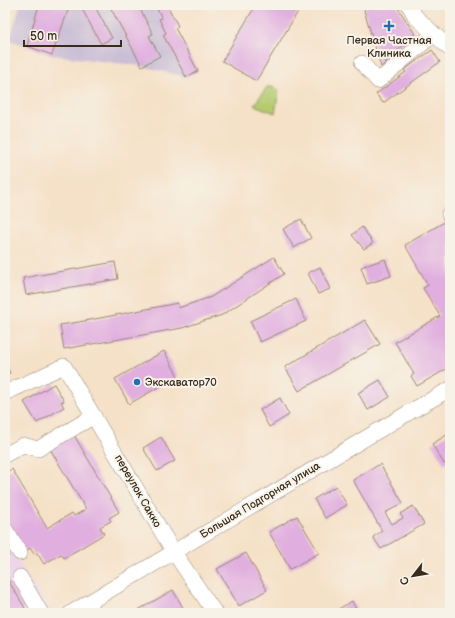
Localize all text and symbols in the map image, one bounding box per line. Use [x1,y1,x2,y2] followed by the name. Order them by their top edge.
[383,20,395,32] marker: Первая Частная Клиника
[24,22,121,48] scale bar
[30,29,57,44] text: 50 m
[346,34,432,60] place label: Первая Частная Клиника
[145,376,217,389] place label: Экскаватор70
[132,377,142,387] marker: Экскаватор70
[112,452,164,530] street label: переулок Сакко
[198,459,323,541] street label: Большая Подгорная улица
[393,556,433,596] north arrow
[397,574,412,588] text: С

